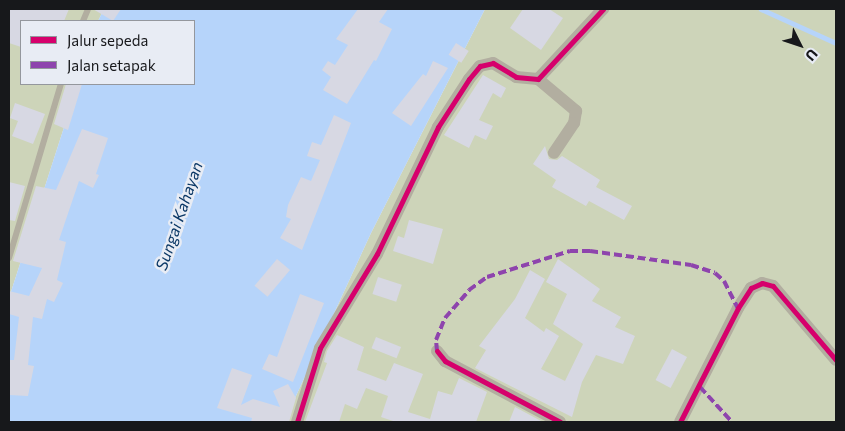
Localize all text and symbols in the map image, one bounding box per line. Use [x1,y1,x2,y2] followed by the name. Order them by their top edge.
[20,20,195,85] legend
[775,20,825,70] north arrow
[67,31,148,49] text: Jalur sepeda
[802,46,821,65] text: U
[67,56,156,74] text: Jalan setapak
[151,159,207,273] water label: Sungai Kahayan

